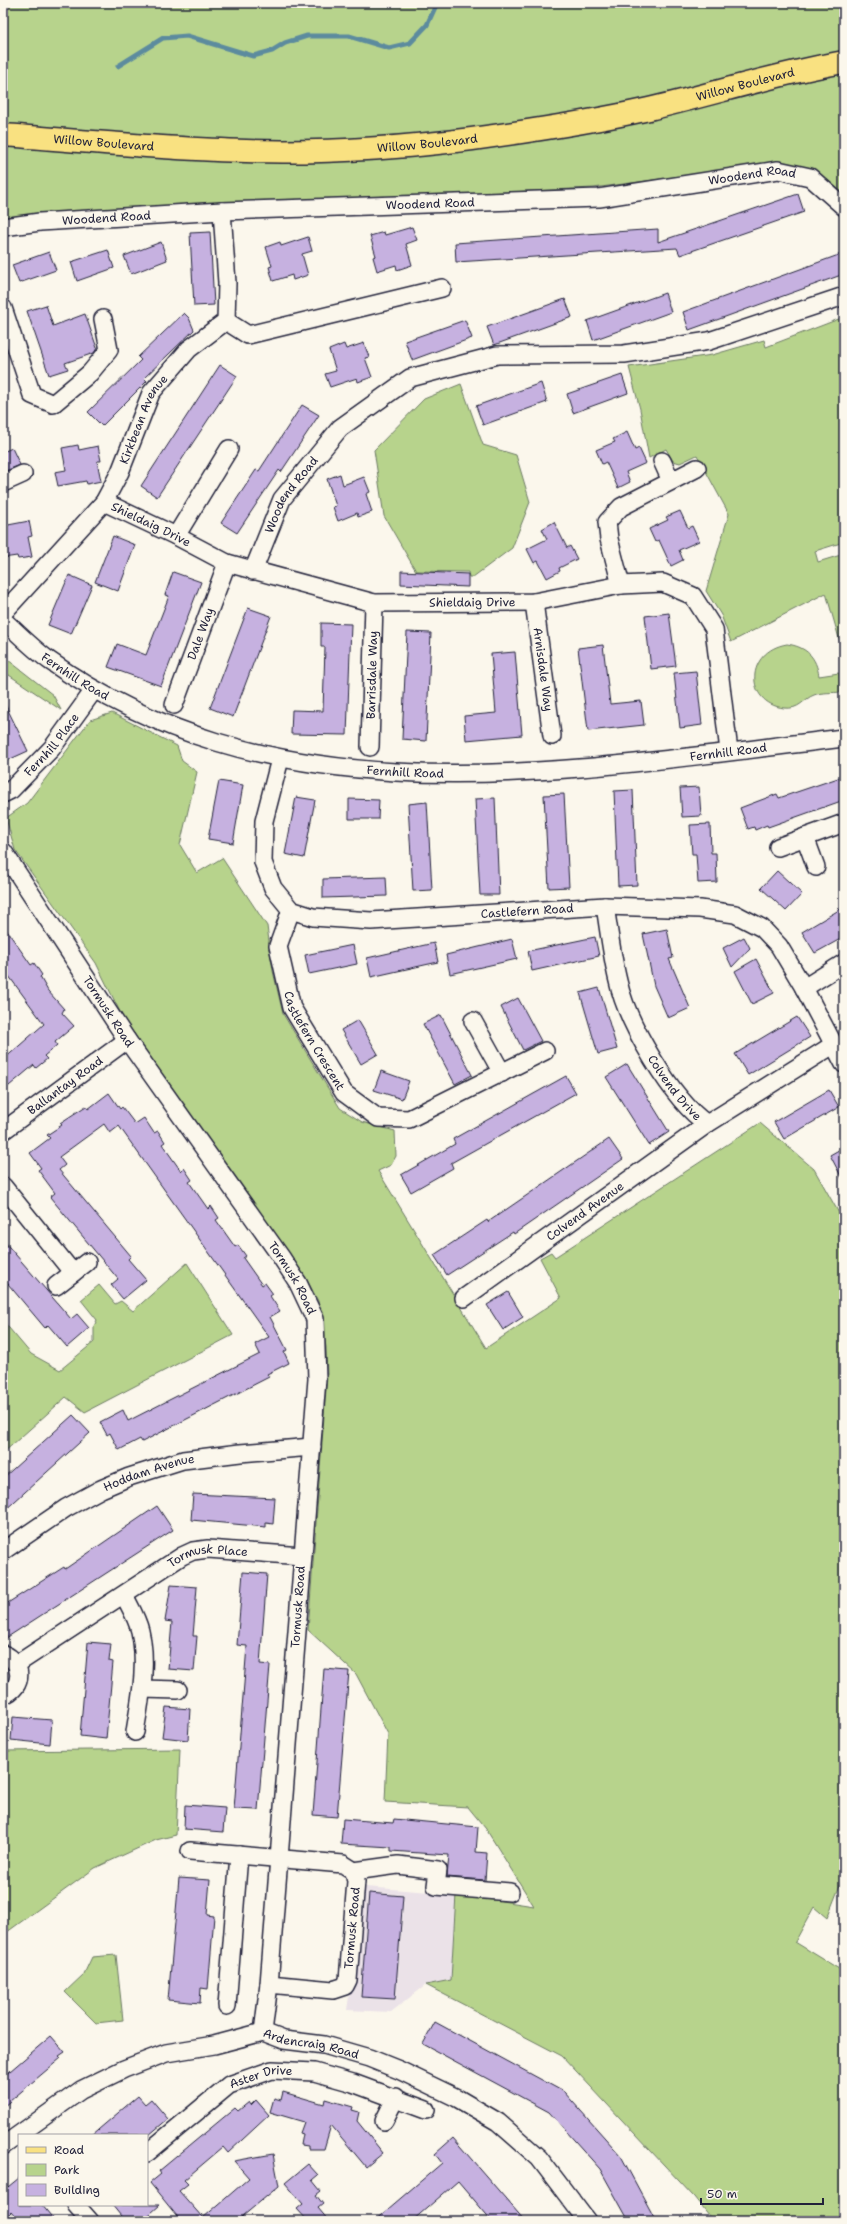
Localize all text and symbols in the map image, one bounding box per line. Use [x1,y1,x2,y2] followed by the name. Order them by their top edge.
[694,64,797,105] street label: Willow Boulevard
[376,130,479,156] street label: Willow Boulevard
[53,131,155,155] street label: Willow Boulevard
[707,162,798,189] street label: Woodend Road
[385,194,475,213] street label: Woodend Road
[62,207,152,229] street label: Woodend Road
[116,371,172,466] street label: Kirkbean Avenue
[261,453,322,535] street label: Woodend Road
[108,498,194,550] street label: Shieldaig Drive
[429,594,516,611] street label: Shieldaig Drive
[184,605,218,662] street label: Dale Way
[529,626,557,713] street label: Arnisdale Way
[363,630,381,719] street label: Barrisdale Way
[38,649,112,704] street label: Fernhill Road
[21,710,83,780] street label: Fernhill Place
[689,739,768,765] street label: Fernhill Road
[366,762,444,782] street label: Fernhill Road
[480,900,574,922] street label: Castlefern Road
[79,973,138,1051] street label: Tormusk Road
[280,990,349,1093] street label: Castlefern Crescent
[24,1052,106,1118] street label: Ballantay Road
[644,1052,705,1124] street label: Colvend Drive
[543,1178,627,1245] street label: Colvend Avenue
[264,1238,320,1317] street label: Tormusk Road
[101,1451,196,1495] street label: Hoddam Avenue
[165,1541,249,1571] street label: Tormusk Place
[287,1565,309,1649] street label: Tormusk Road
[340,1886,364,1970] street label: Tormusk Road
[261,2025,361,2063] street label: Ardencraig Road
[227,2062,293,2092] street label: Aster Drive
[18,2134,148,2206] legend
[54,2142,85,2158] text: Road
[54,2162,80,2178] text: Park
[701,2180,823,2206] scale bar
[54,2182,100,2198] text: Building
[707,2186,737,2202] text: 50 m

